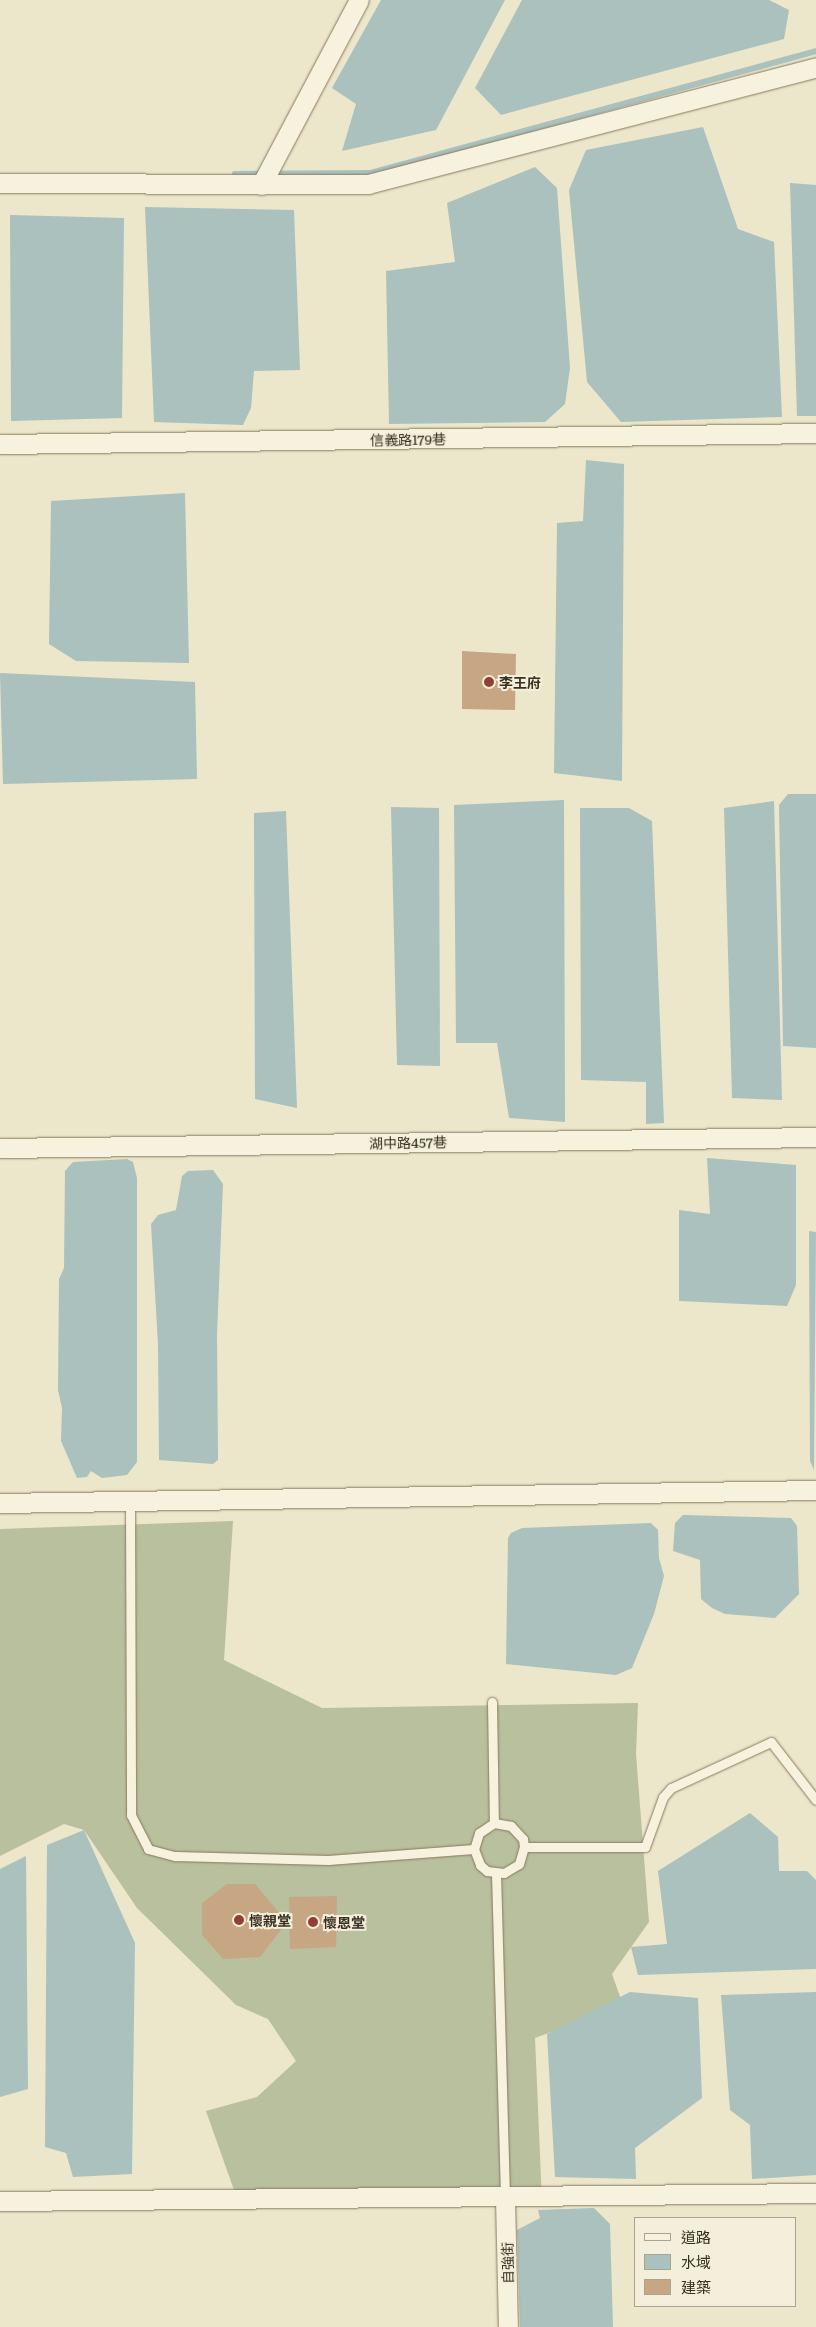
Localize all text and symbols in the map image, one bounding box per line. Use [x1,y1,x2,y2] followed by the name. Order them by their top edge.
[370,430,446,448] street label: 信義路179巷
[499,674,541,690] place label: 李王府
[483,676,495,688] marker: 李王府
[369,1133,447,1151] street label: 湖中路457巷
[249,1912,291,1928] place label: 懷親堂
[233,1914,245,1926] marker: 懷親堂
[323,1914,365,1930] place label: 懷恩堂
[307,1916,319,1928] marker: 懷恩堂
[634,2217,796,2307] legend
[681,2225,711,2248] text: 道路
[498,2242,516,2284] street label: 自強街
[681,2250,711,2273] text: 水域
[681,2275,711,2298] text: 建築

